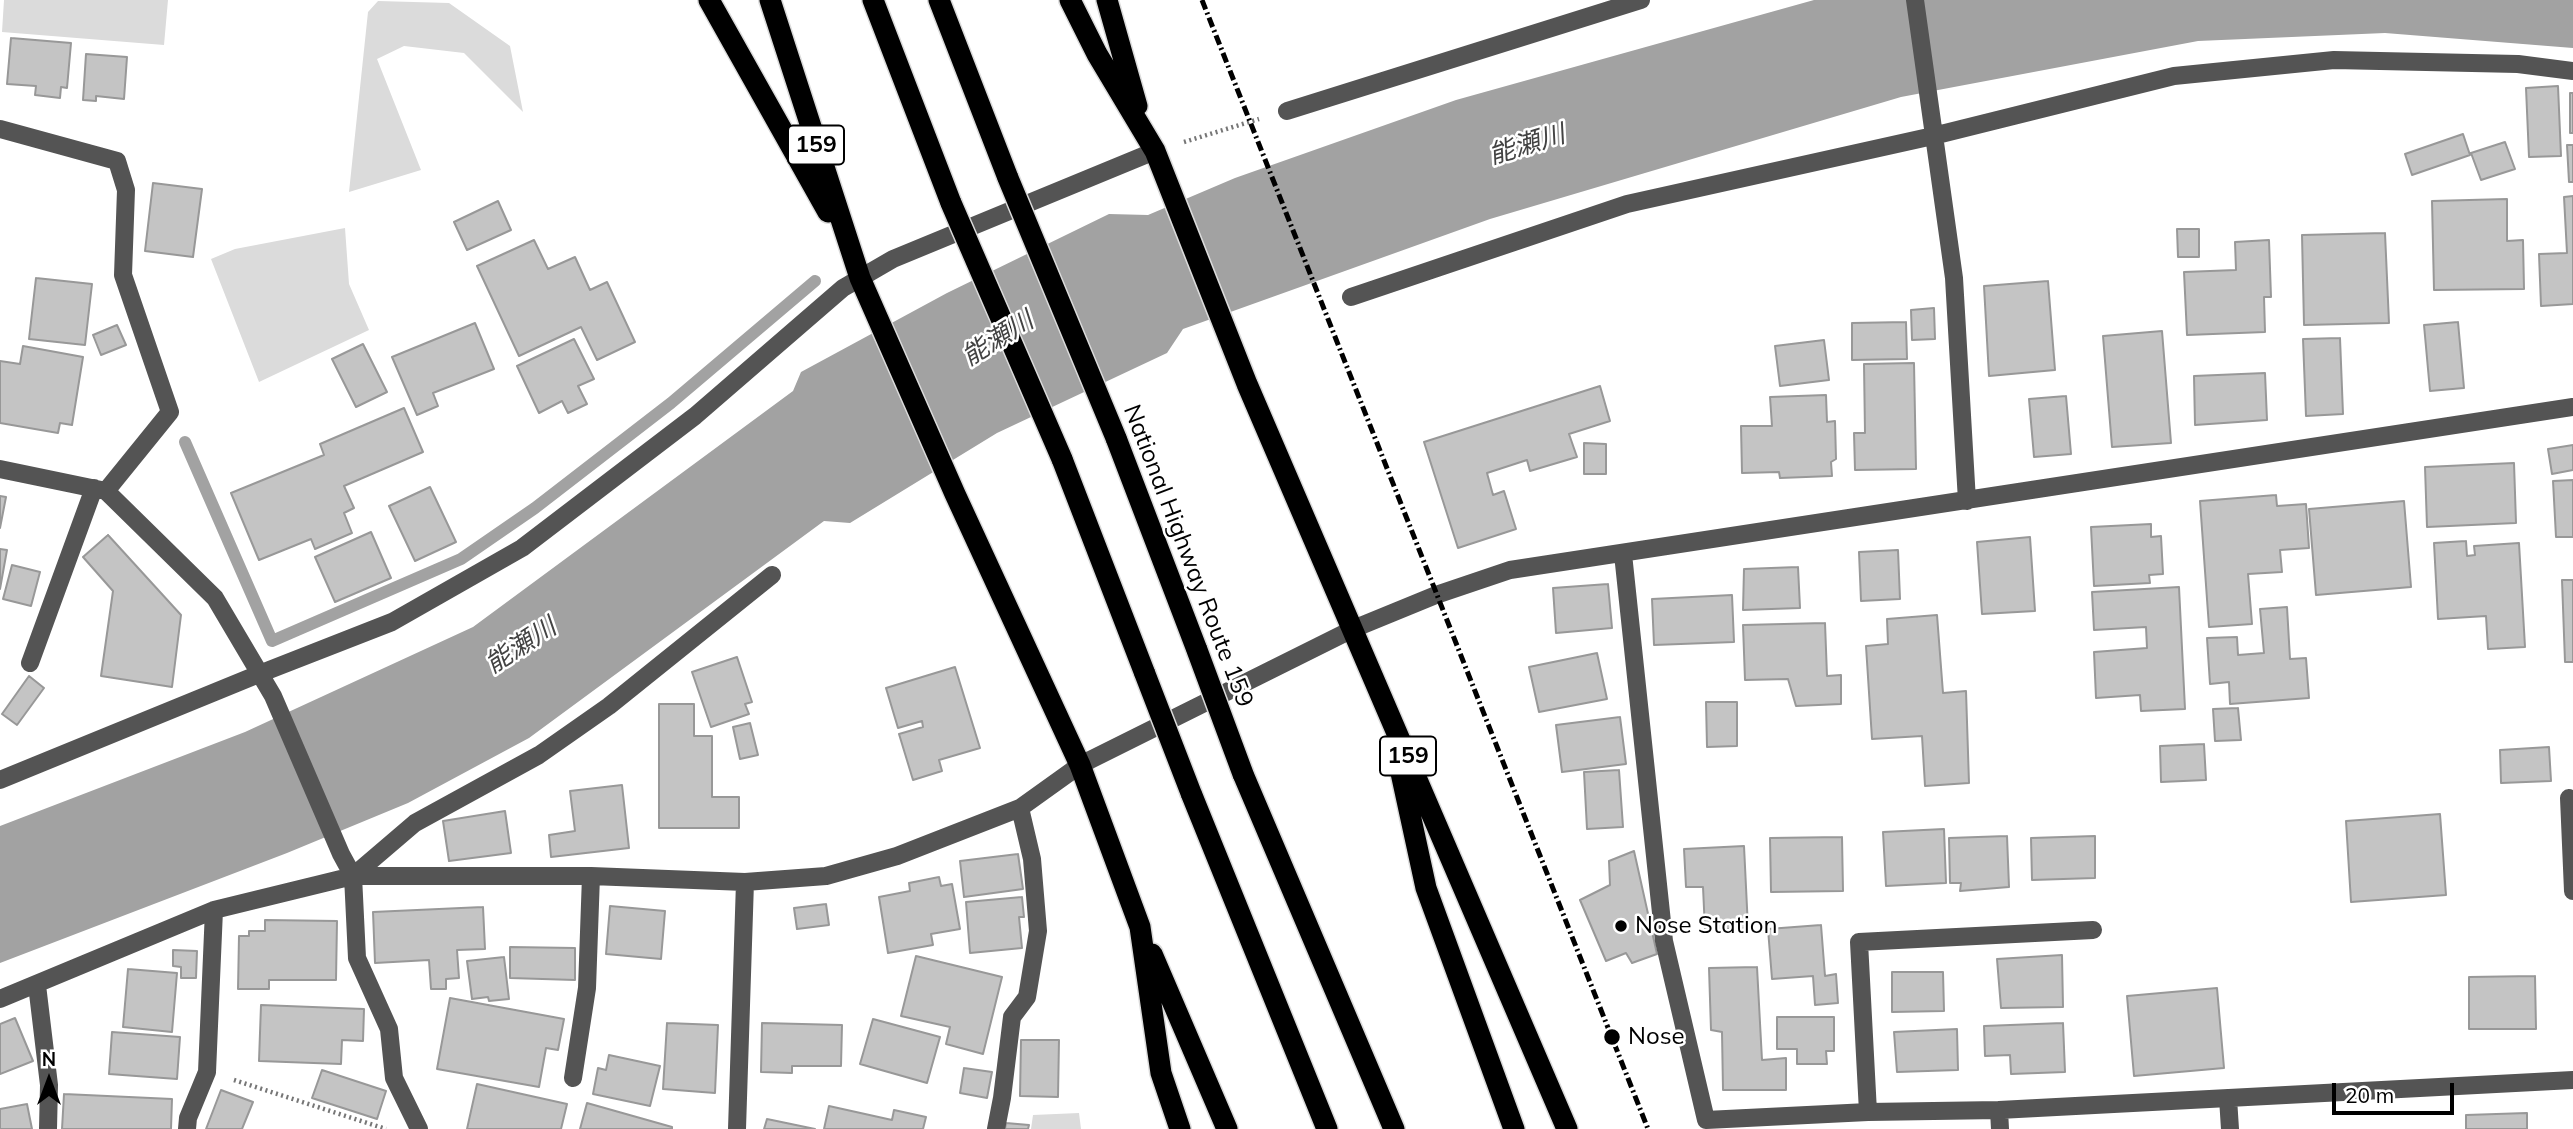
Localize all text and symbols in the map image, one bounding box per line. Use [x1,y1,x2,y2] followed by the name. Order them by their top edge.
[1485,119,1569,171] water label: 能瀬川
[788,126,844,164] road number: 159
[957,305,1039,373] water label: 能瀬川
[1117,401,1259,711] street label: National Highway Route 159
[480,612,562,680] water label: 能瀬川
[1380,736,1436,776] road number: 159
[1635,912,1777,940] place label: Nose Station
[1613,918,1629,934] marker: Nose Station
[1628,1023,1685,1051] place label: Nose
[1602,1027,1622,1047] marker: Nose
[14,1045,84,1115] north arrow
[42,1047,56,1071] text: N
[2335,1070,2458,1114] scale bar
[2345,1082,2394,1108] text: 20 m

